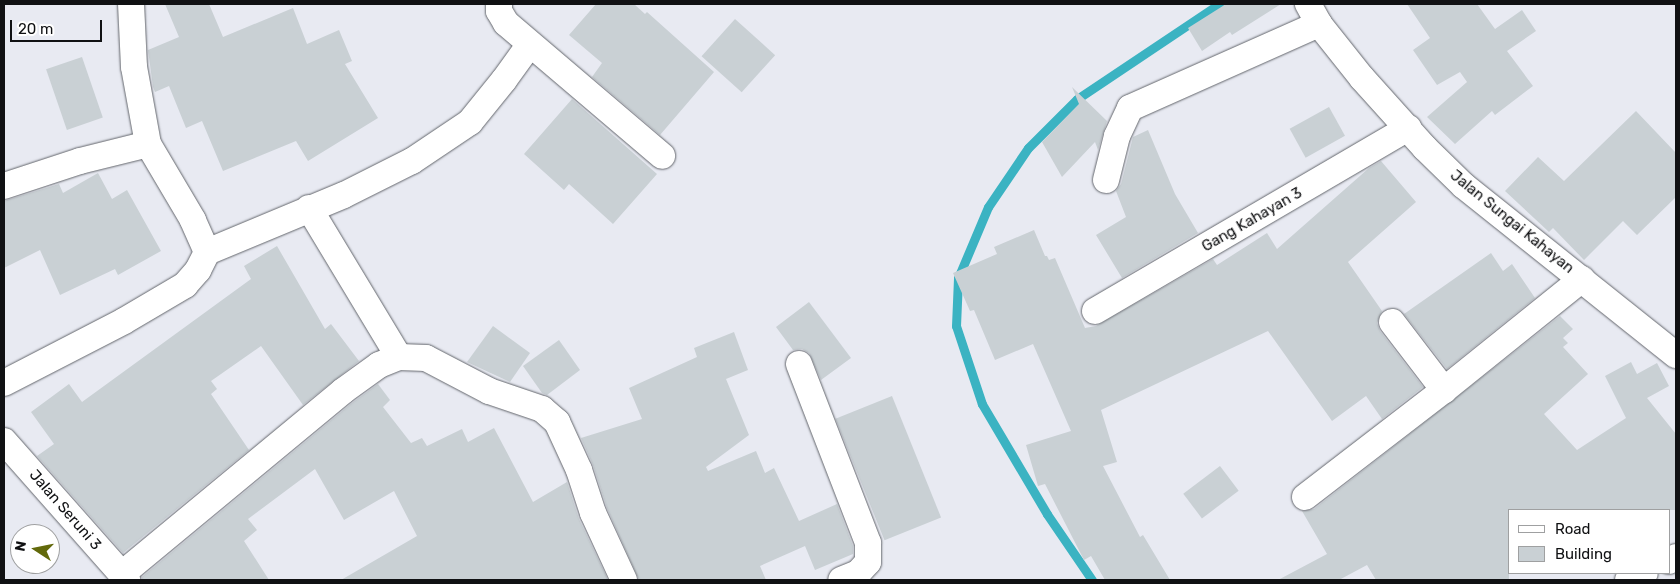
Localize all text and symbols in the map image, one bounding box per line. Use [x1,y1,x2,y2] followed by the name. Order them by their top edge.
[12,10,105,42] scale bar
[18,20,53,38] text: 20 m
[1446,166,1578,278] street label: Jalan Sungai Kahayan
[1199,184,1305,256] street label: Gang Kahayan 3
[25,466,105,554] street label: Jalan Seruni 3
[1508,509,1670,574] legend
[1555,520,1591,538] text: Road
[10,524,60,574] north arrow
[11,540,30,553] text: N
[1555,545,1612,563] text: Building

